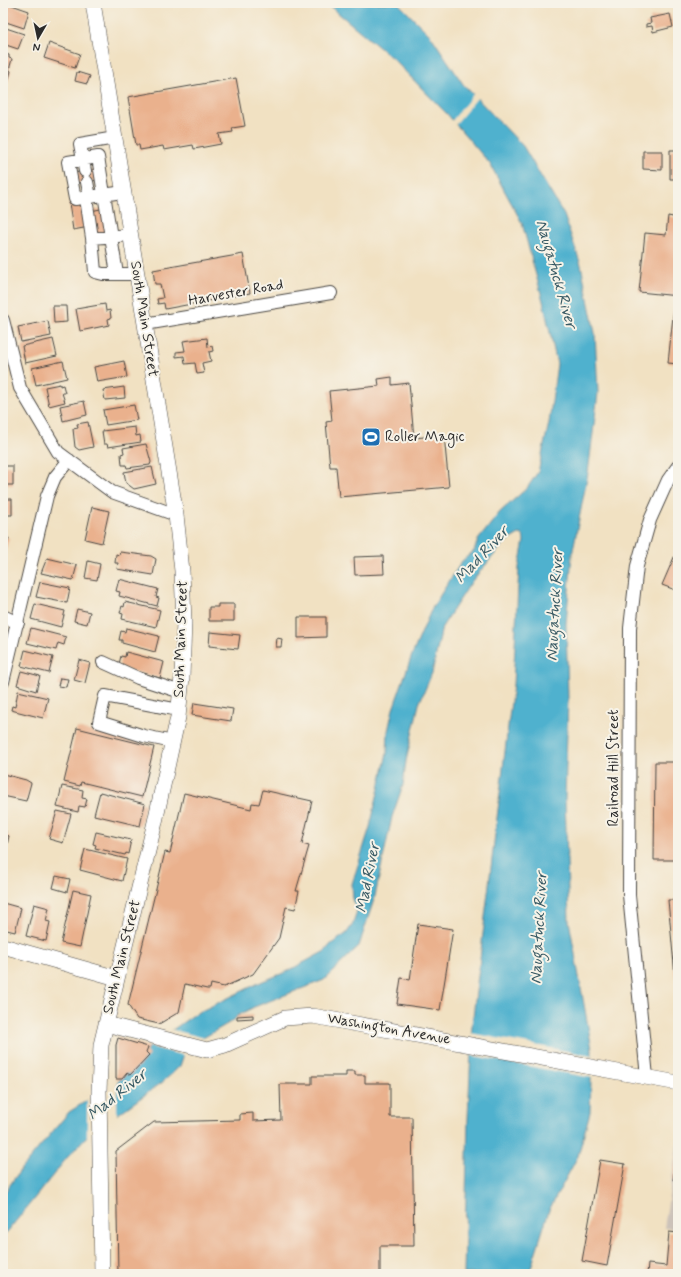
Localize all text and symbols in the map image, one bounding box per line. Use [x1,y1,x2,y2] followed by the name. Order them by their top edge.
[18,18,58,58] north arrow
[32,39,41,54] text: N
[529,217,582,334] water label: Naugatuck River
[125,260,163,378] street label: South Main Street
[187,275,285,311] street label: Harvester Road
[360,426,382,448] sports icon: Roller Magic
[385,427,465,448] place label: Roller Magic
[450,520,515,588] water label: Mad River
[542,546,571,662] water label: Naugatuck River
[169,580,193,698] street label: South Main Street
[604,709,624,827] street label: Railroad Hill Street
[351,839,385,915] water label: Mad River
[526,869,555,985] water label: Naugatuck River
[98,898,146,1016] street label: South Main Street
[326,1008,452,1051] street label: Washington Avenue
[83,1063,153,1125] water label: Mad River

